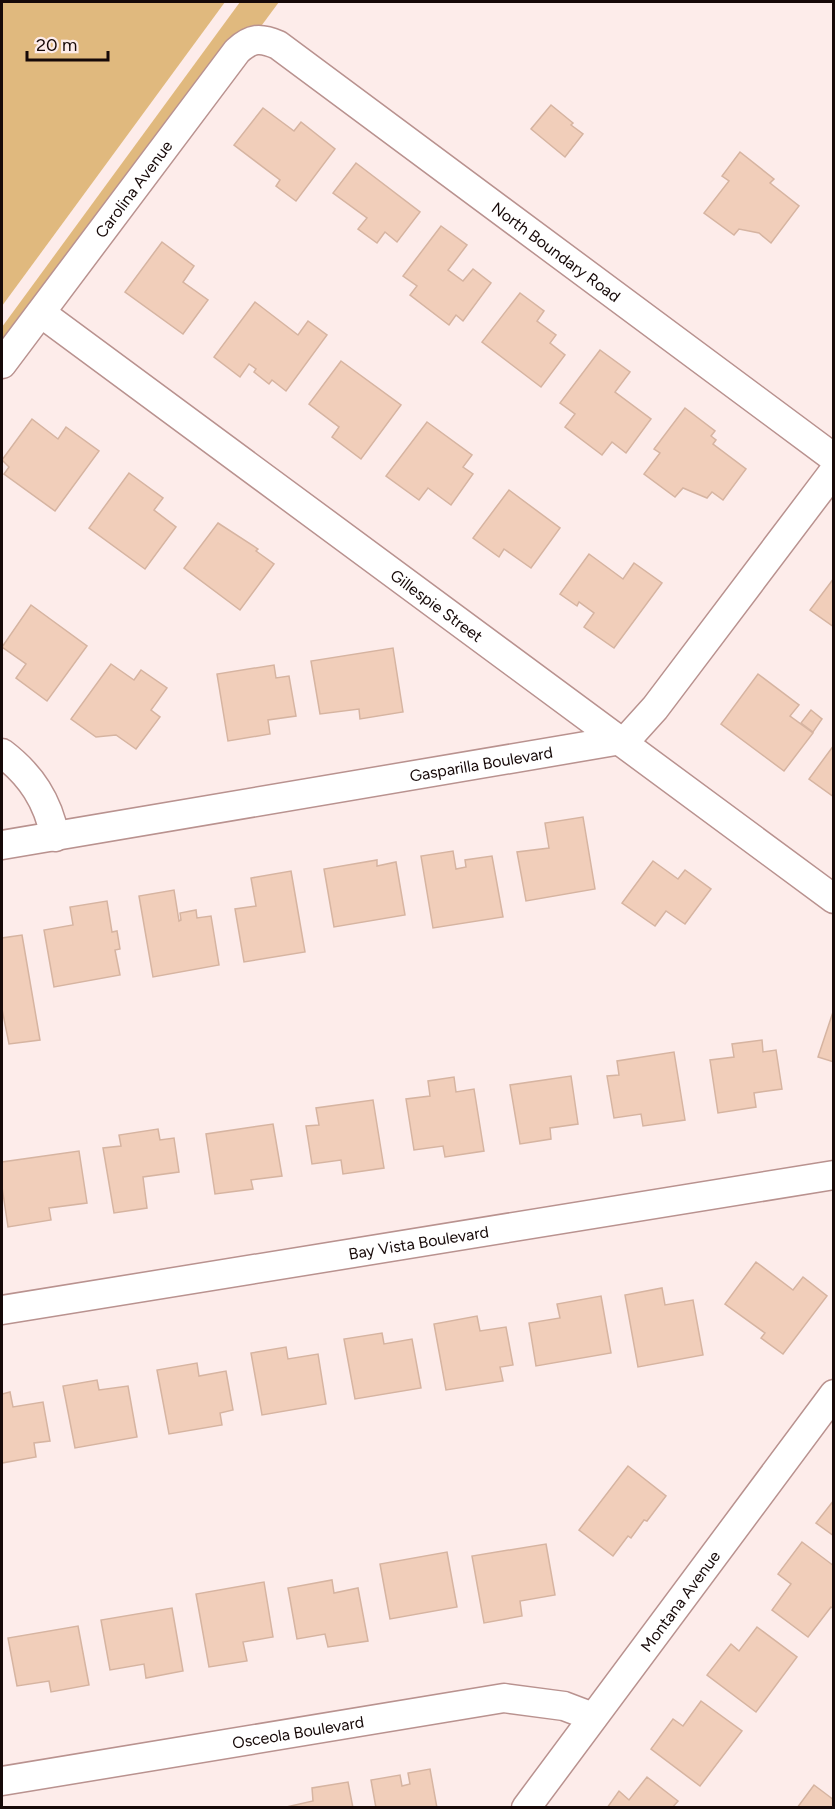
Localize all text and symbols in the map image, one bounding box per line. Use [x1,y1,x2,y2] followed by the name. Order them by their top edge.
[27,24,108,62] scale bar
[36,34,77,56] text: 20 m
[91,136,176,241] street label: Carolina Avenue
[488,198,624,306] street label: North Boundary Road
[387,565,487,646] street label: Gillespie Street
[408,742,554,785] street label: Gasparilla Boulevard
[347,1222,490,1263] street label: Bay Vista Boulevard
[636,1547,724,1655] street label: Montana Avenue
[231,1712,365,1752] street label: Osceola Boulevard

